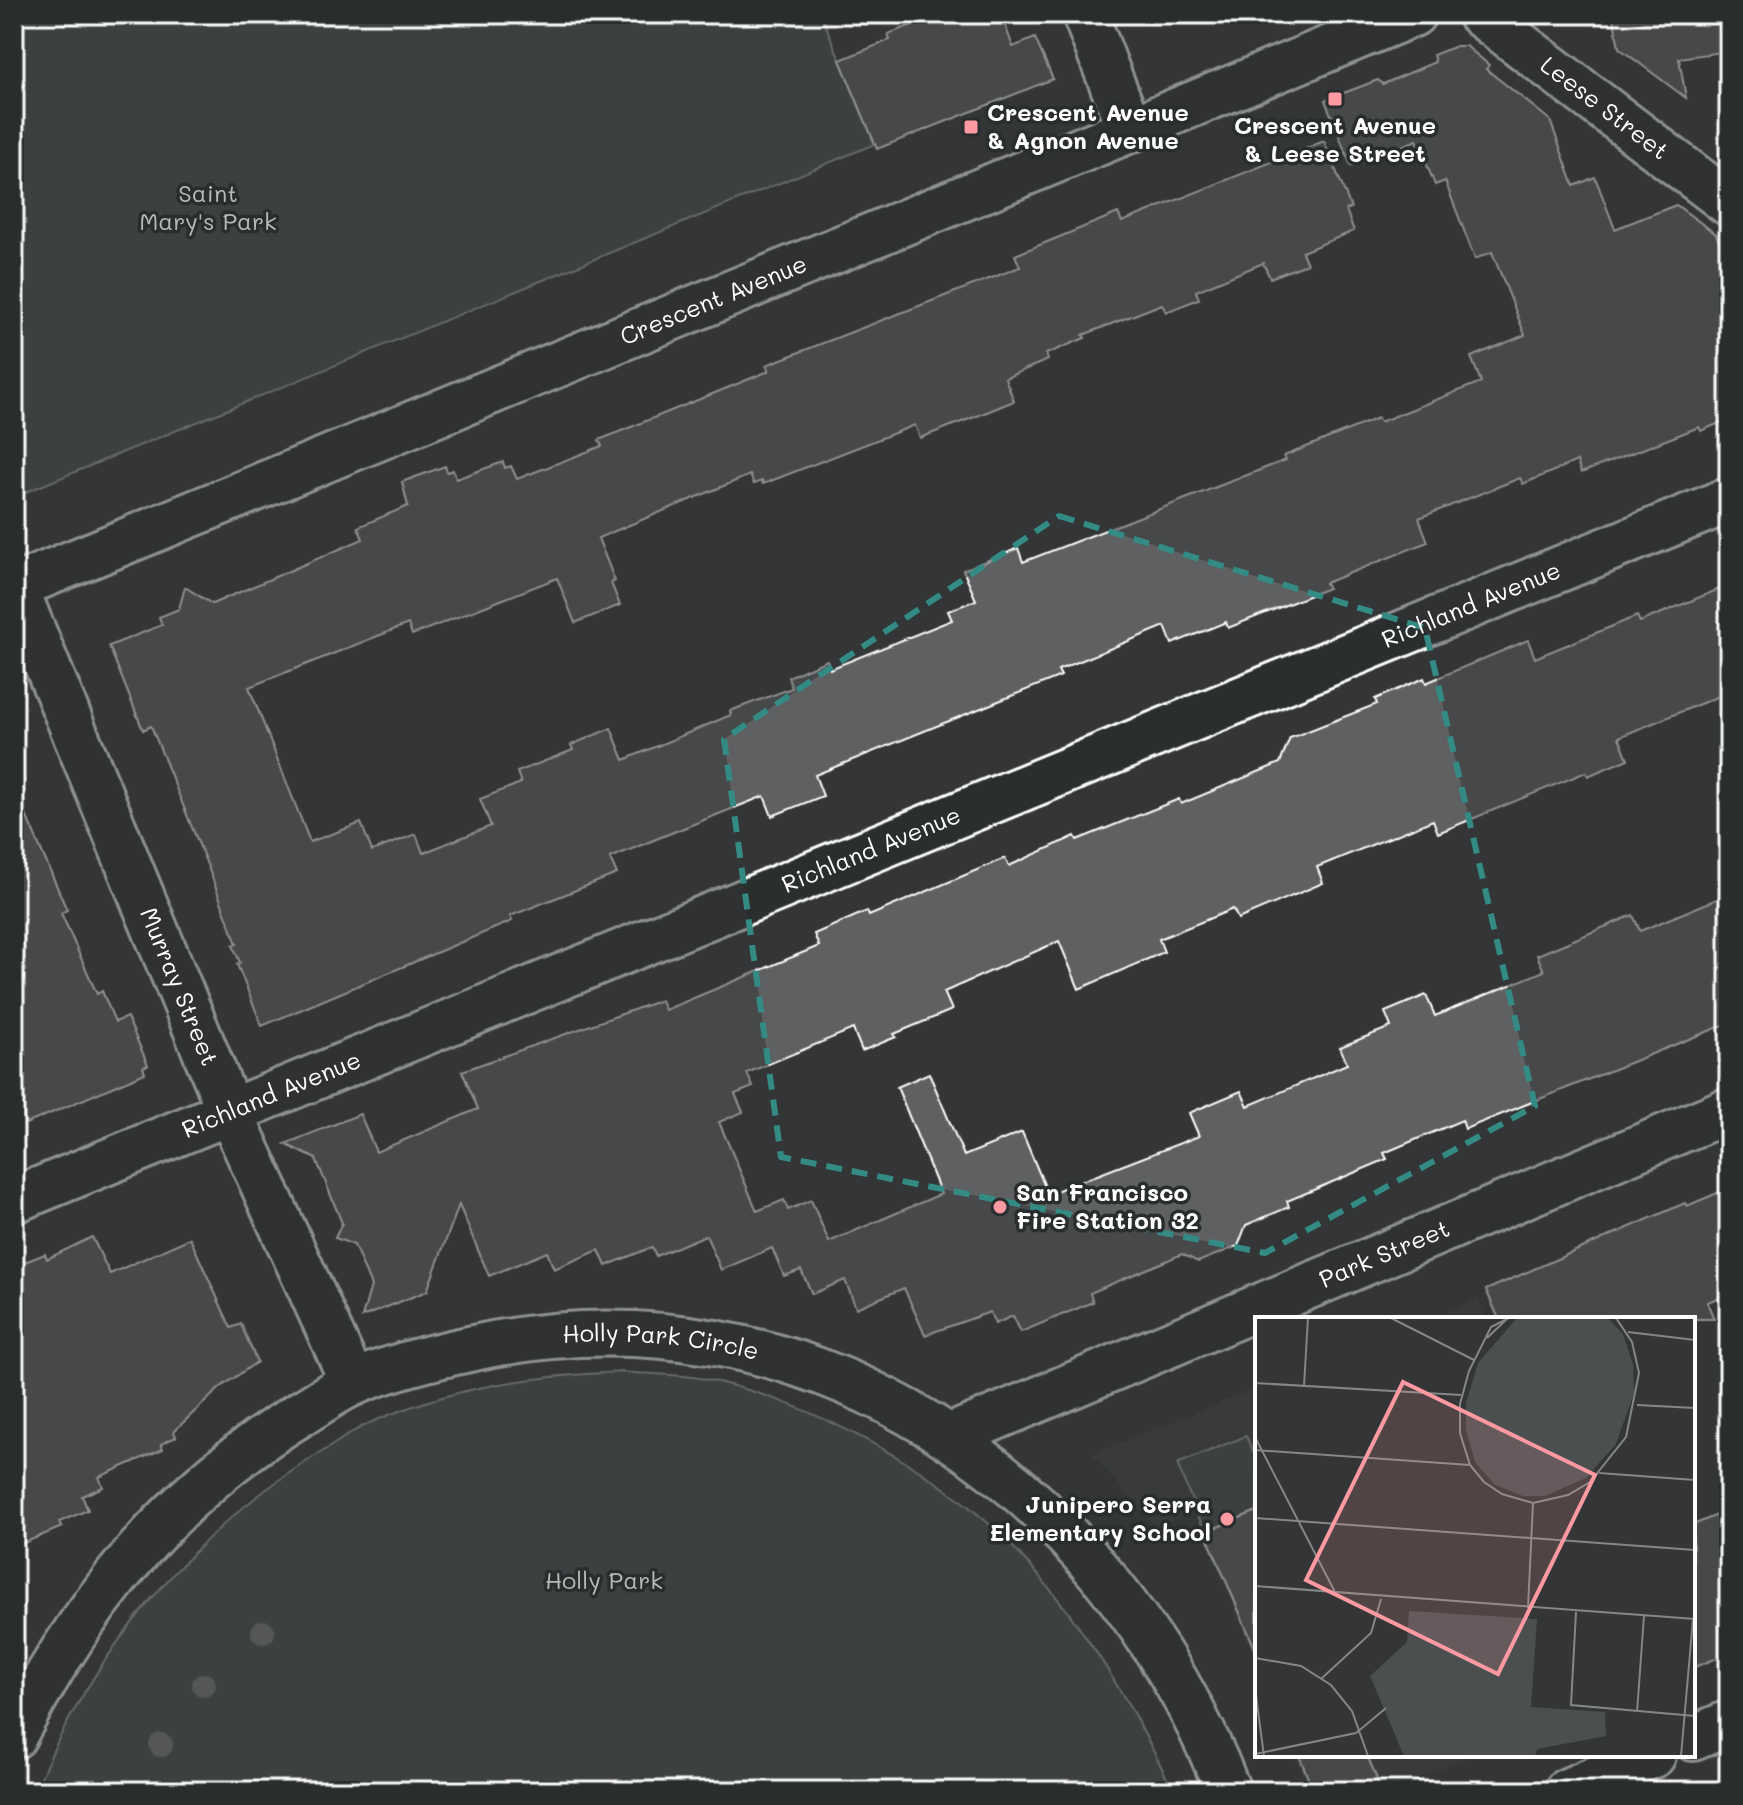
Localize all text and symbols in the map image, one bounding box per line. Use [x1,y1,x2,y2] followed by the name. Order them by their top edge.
[1535,49,1675,166] street label: Leese Street
[1326,90,1344,108] marker: Crescent Avenue & Leese Street
[987,96,1189,155] place label: Crescent Avenue & Agnon Avenue
[1234,109,1436,168] place label: Crescent Avenue & Leese Street
[962,118,980,136] marker: Crescent Avenue & Agnon Avenue
[139,177,277,236] park label: Saint Mary's Park
[615,247,811,351] street label: Crescent Avenue
[1377,553,1565,654] street label: Richland Avenue
[777,798,965,899] street label: Richland Avenue
[134,903,226,1070] street label: Murray Street
[177,1043,365,1144] street label: Richland Avenue
[1016,1176,1199,1235] place label: San Francisco Fire Station 32
[991,1198,1009,1216] marker: San Francisco Fire Station 32
[1314,1212,1454,1294] street label: Park Street
[562,1316,762,1366] street label: Holly Park Circle
[1255,1317,1695,1757] inset map
[989,1488,1211,1547] place label: Junipero Serra Elementary School
[1218,1510,1236,1528] marker: Junipero Serra Elementary School
[545,1564,663,1595] park label: Holly Park

